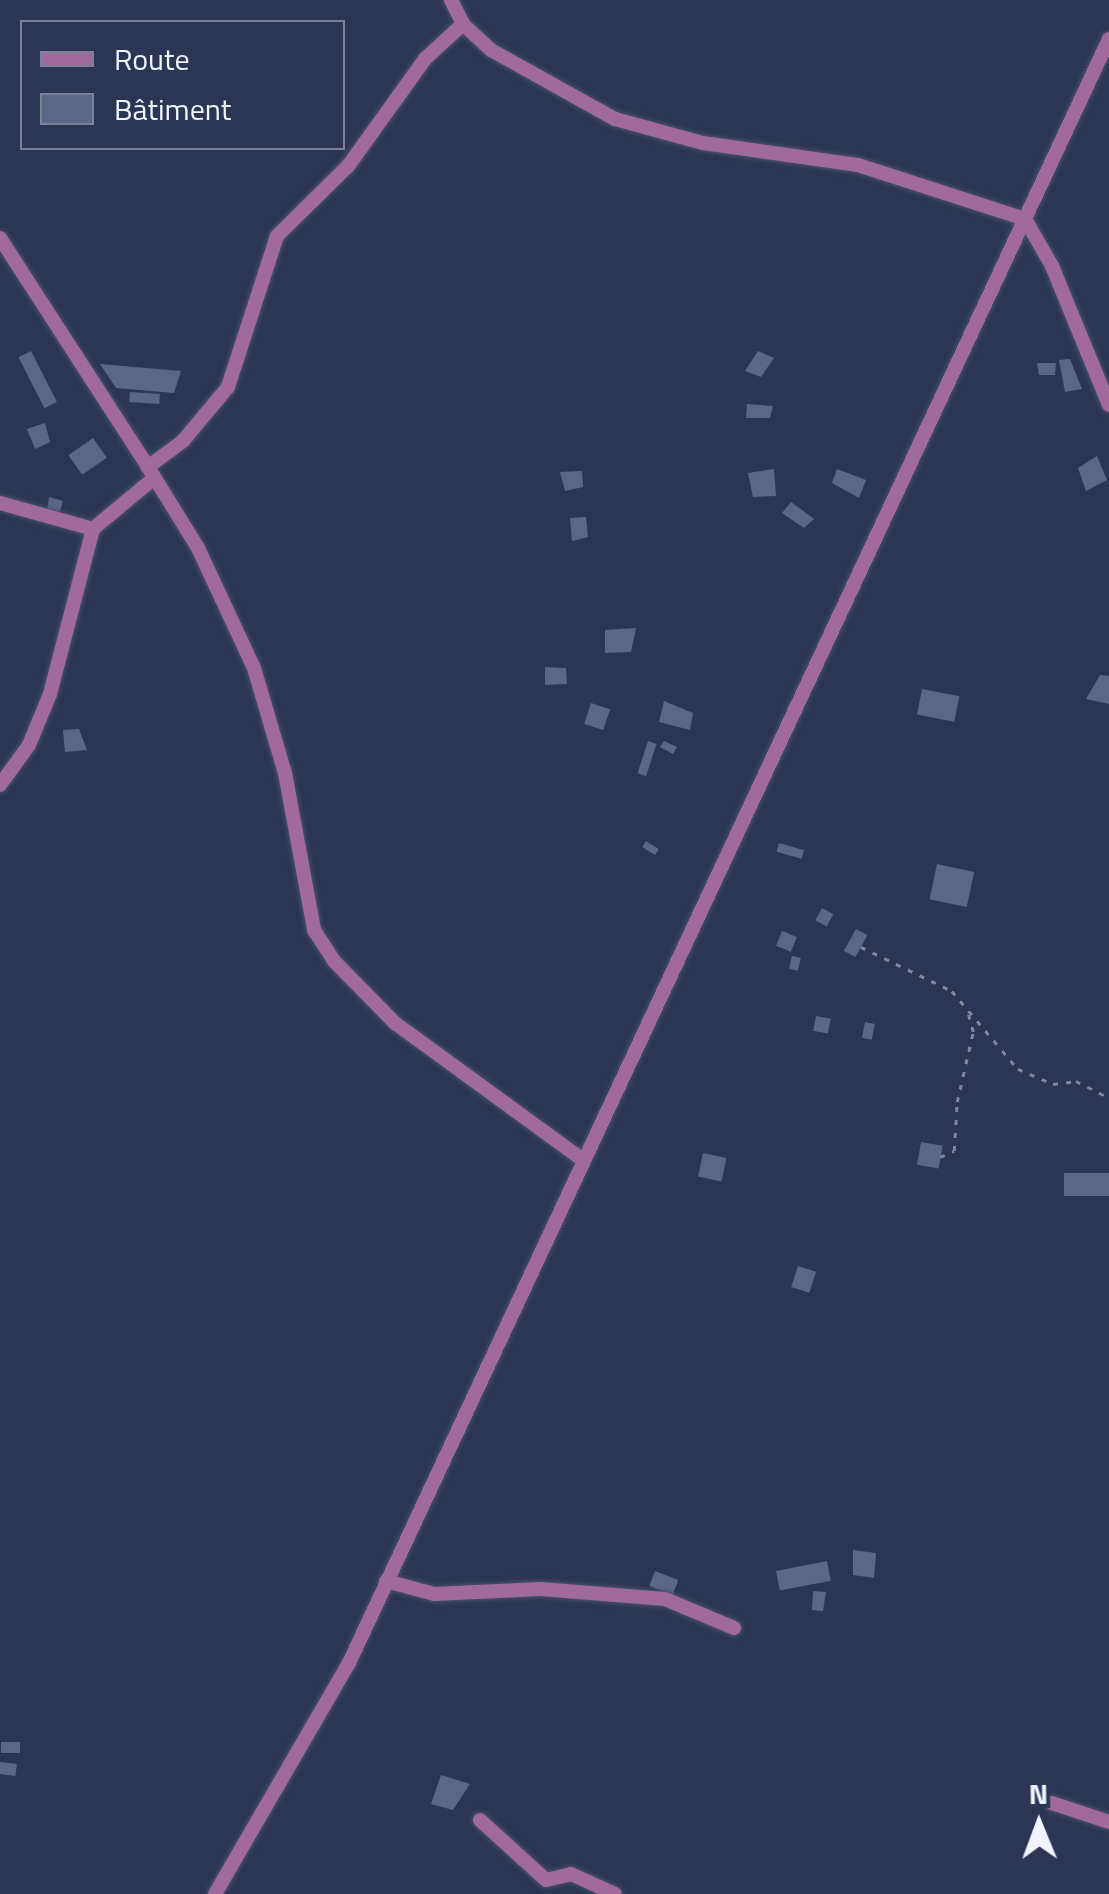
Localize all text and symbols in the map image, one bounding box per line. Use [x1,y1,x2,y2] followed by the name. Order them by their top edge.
[20,20,345,150] legend
[114,36,190,82] text: Route
[114,86,231,132] text: Bâtiment
[1028,1772,1049,1815] text: N
[989,1774,1089,1874] north arrow

